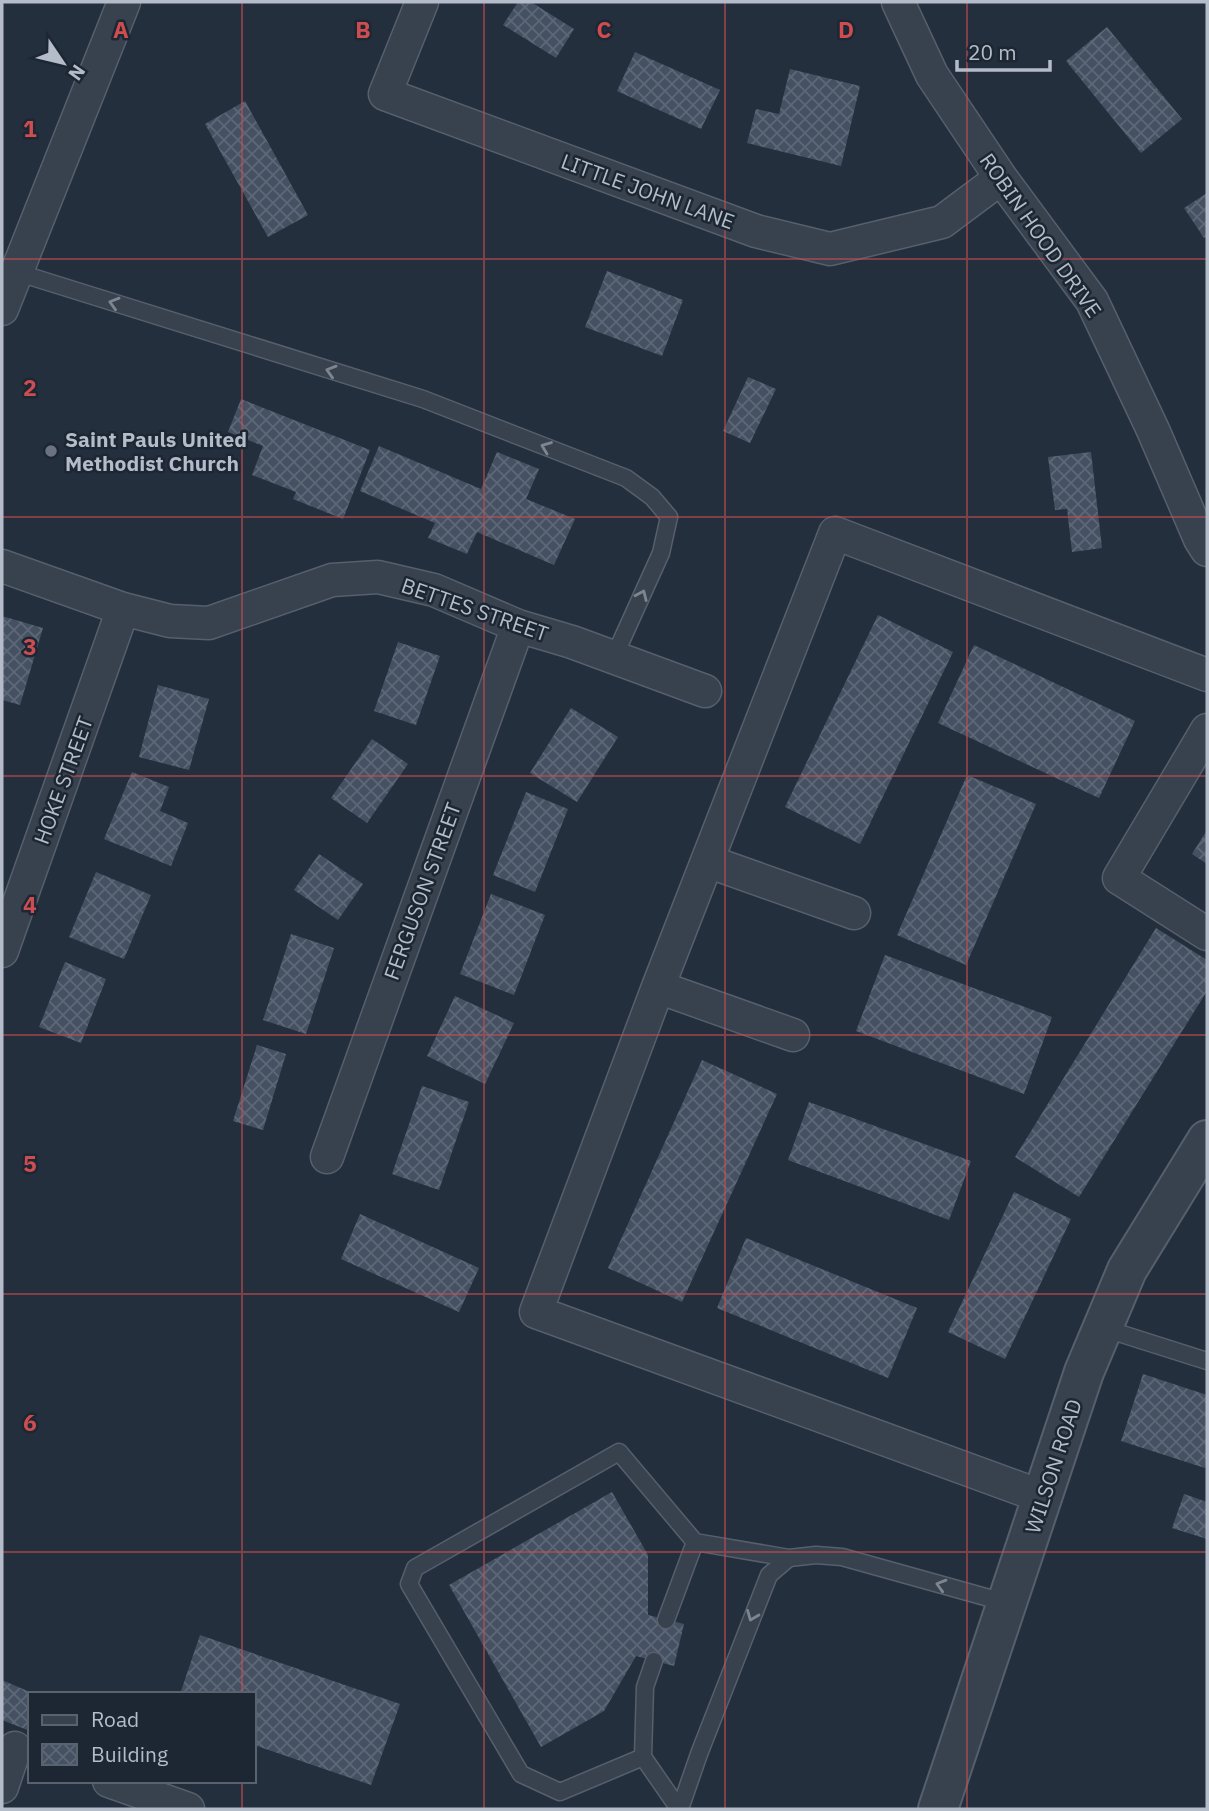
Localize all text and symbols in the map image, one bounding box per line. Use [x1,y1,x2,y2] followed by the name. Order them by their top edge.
[113,14,129,44] text: A
[355,14,371,44] text: B
[597,14,612,44] text: C
[838,14,854,44] text: D
[28,28,98,98] north arrow
[957,28,1050,72] scale bar
[968,38,1017,66] text: 20 m
[63,60,91,85] text: N
[23,113,37,143] text: 1
[557,147,739,235] street label: LITTLE JOHN LANE
[974,147,1108,323] street label: ROBIN HOOD DRIVE
[108,297,121,311] one-way arrow
[326,364,338,379] one-way arrow
[23,372,37,402] text: 2
[65,425,247,477] place label: Saint Pauls United Methodist Church
[540,441,552,455] one-way arrow
[43,443,59,459] marker: Saint Pauls United Methodist Church
[398,571,552,647] street label: BETTES STREET
[634,590,648,602] one-way arrow
[23,631,37,661] text: 3
[27,712,99,848] street label: HOKE STREET
[377,798,467,984] street label: FERGUSON STREET
[23,889,37,919] text: 4
[23,1148,37,1178] text: 5
[1018,1395,1088,1537] street label: WILSON ROAD
[23,1407,37,1437] text: 6
[936,1579,948,1593] one-way arrow
[746,1609,760,1621] one-way arrow
[28,1692,256,1783] legend
[91,1705,139,1733] text: Road
[91,1740,168,1768] text: Building

